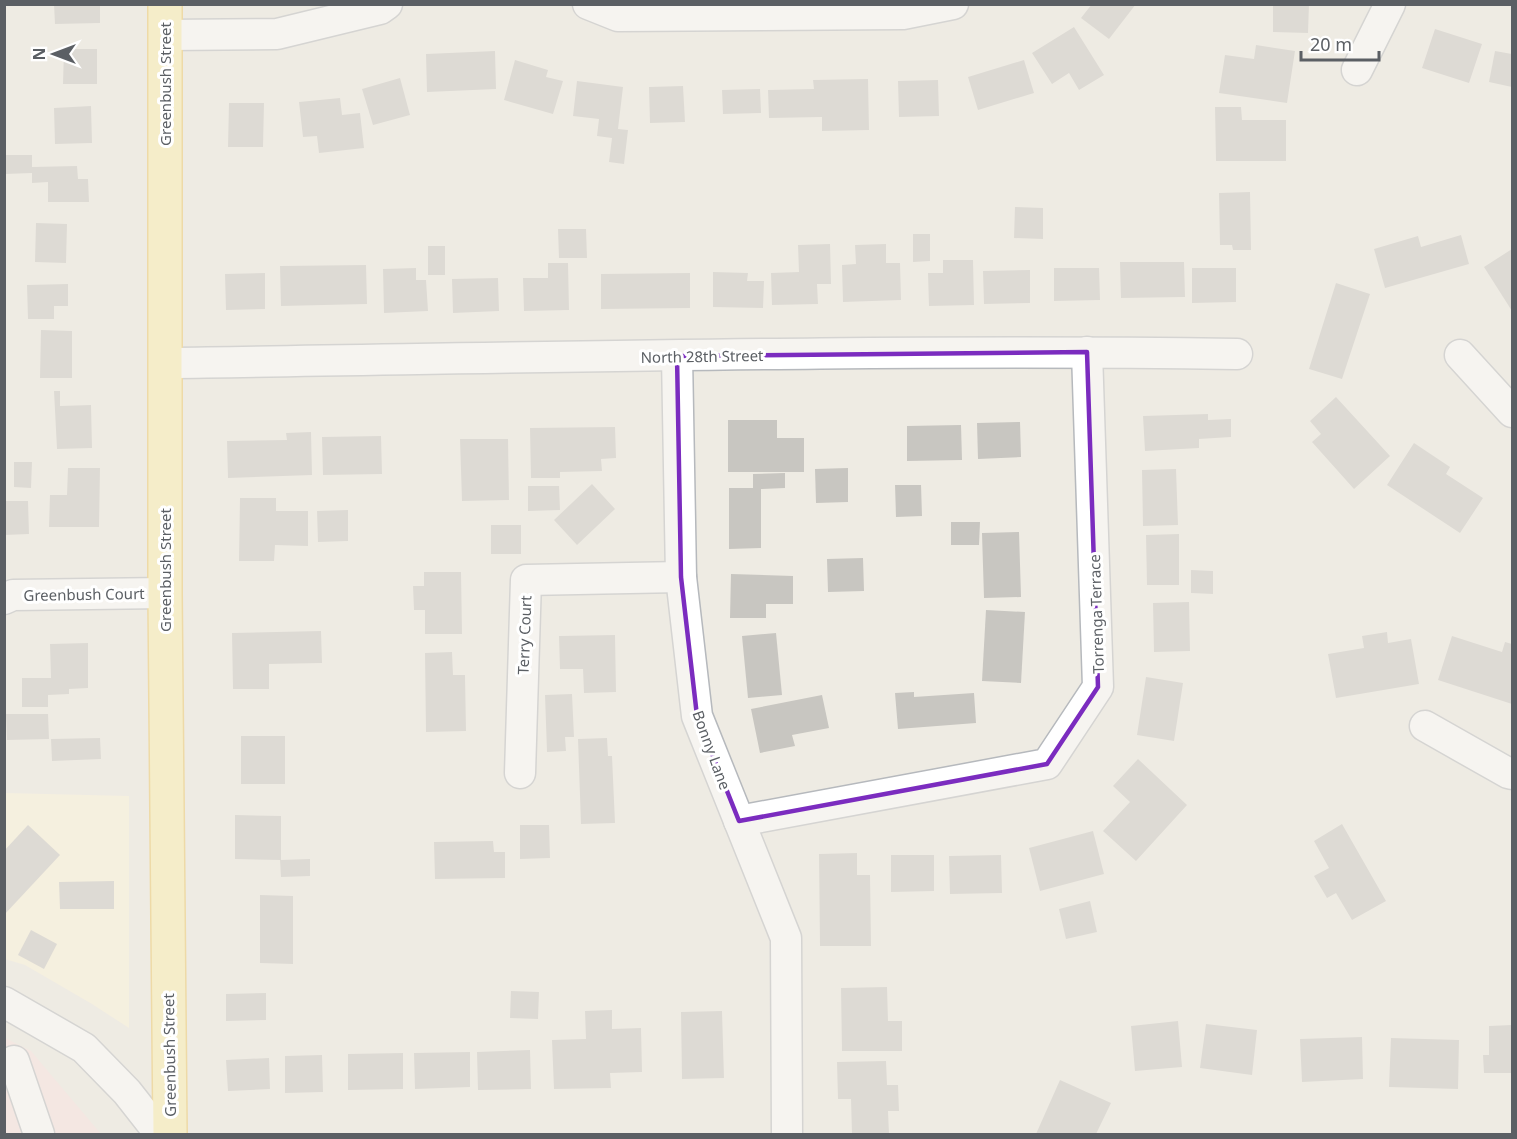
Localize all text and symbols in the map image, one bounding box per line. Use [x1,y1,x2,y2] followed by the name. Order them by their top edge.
[155,22,175,146] street label: Greenbush Street
[24,24,84,84] north arrow
[1301,24,1379,62] scale bar
[1310,32,1352,56] text: 20 m
[28,47,50,61] text: N
[640,345,764,367] street label: North 28th Street
[155,508,175,632] street label: Greenbush Street
[1084,554,1108,674] street label: Torrenga Terrace
[23,583,145,605] street label: Greenbush Court
[513,595,535,675] street label: Terry Court
[688,708,736,792] street label: Bonny Lane
[158,992,180,1117] street label: Greenbush Street

